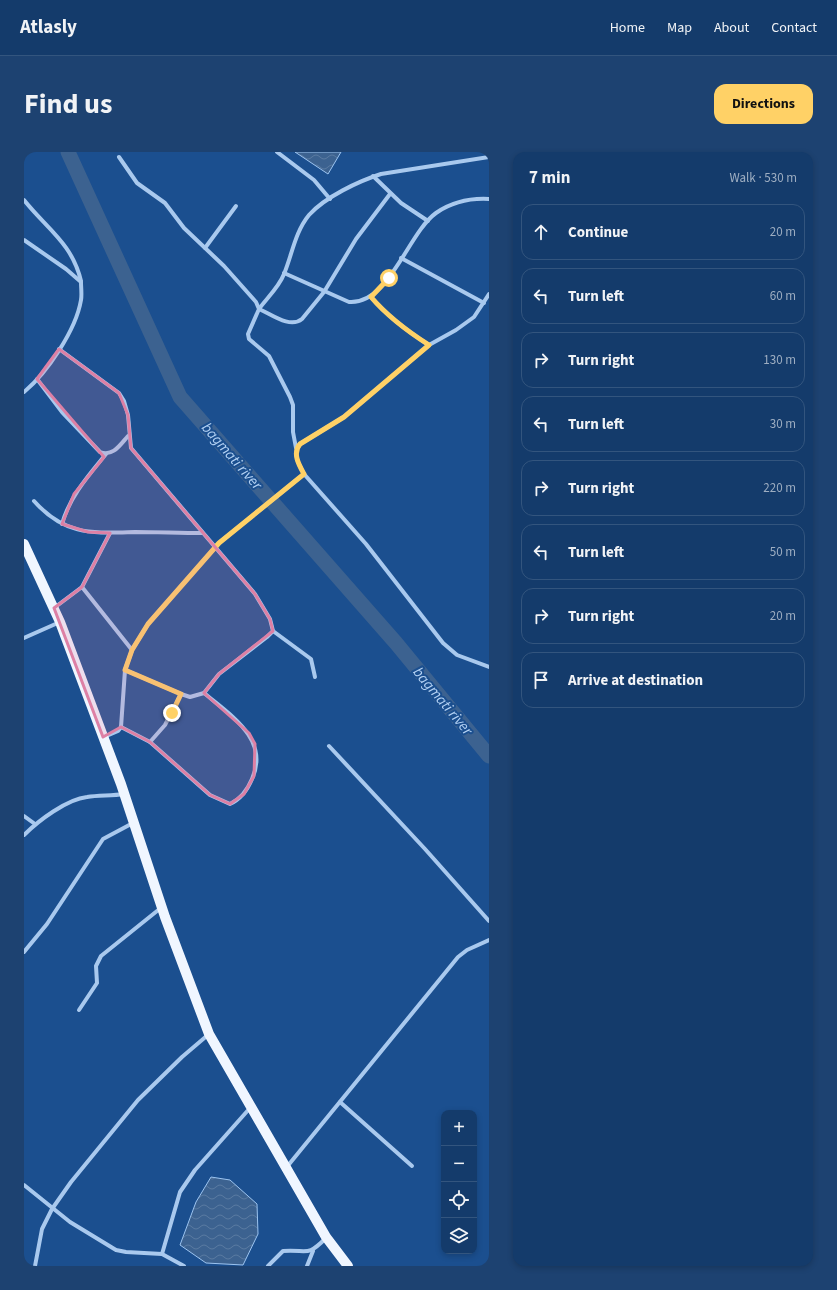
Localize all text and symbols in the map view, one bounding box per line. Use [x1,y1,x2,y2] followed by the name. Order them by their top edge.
[20,14,77,41] text: Atlasly
[610,18,645,38] text: Home
[667,18,692,38] text: Map
[714,18,749,38] text: About
[771,18,817,38] text: Contact
[24,84,112,124] text: Find us
[714,84,813,124] button: Directions
[529,166,570,190] text: 7 min
[729,169,797,187] text: Walk · 530 m
[530,221,552,243] icon: ahead
[568,222,628,243] text: Continue
[770,223,796,241] text: 20 m
[380,269,398,287] route start
[530,285,552,307] icon: left
[568,286,624,307] text: Turn left
[770,287,796,305] text: 60 m
[530,349,552,371] icon: right
[568,350,634,371] text: Turn right
[763,351,796,369] text: 130 m
[530,413,552,435] icon: left
[568,414,624,435] text: Turn left
[770,415,796,433] text: 30 m
[196,418,267,495] water label: bagmati river
[530,477,552,499] icon: right
[568,478,634,499] text: Turn right
[763,479,796,497] text: 220 m
[530,541,552,563] icon: left
[568,542,624,563] text: Turn left
[770,543,796,561] text: 50 m
[530,605,552,627] icon: right
[568,606,634,627] text: Turn right
[770,607,796,625] text: 20 m
[408,663,478,741] water label: bagmati river
[530,669,552,691] icon: arrive
[568,670,703,691] text: Arrive at destination
[163,704,181,722] route end
[441,1110,477,1254] map controls
[441,1110,477,1146] button: +
[441,1146,477,1182] button: −
[441,1182,477,1218] button: locate
[441,1218,477,1254] button: layers

